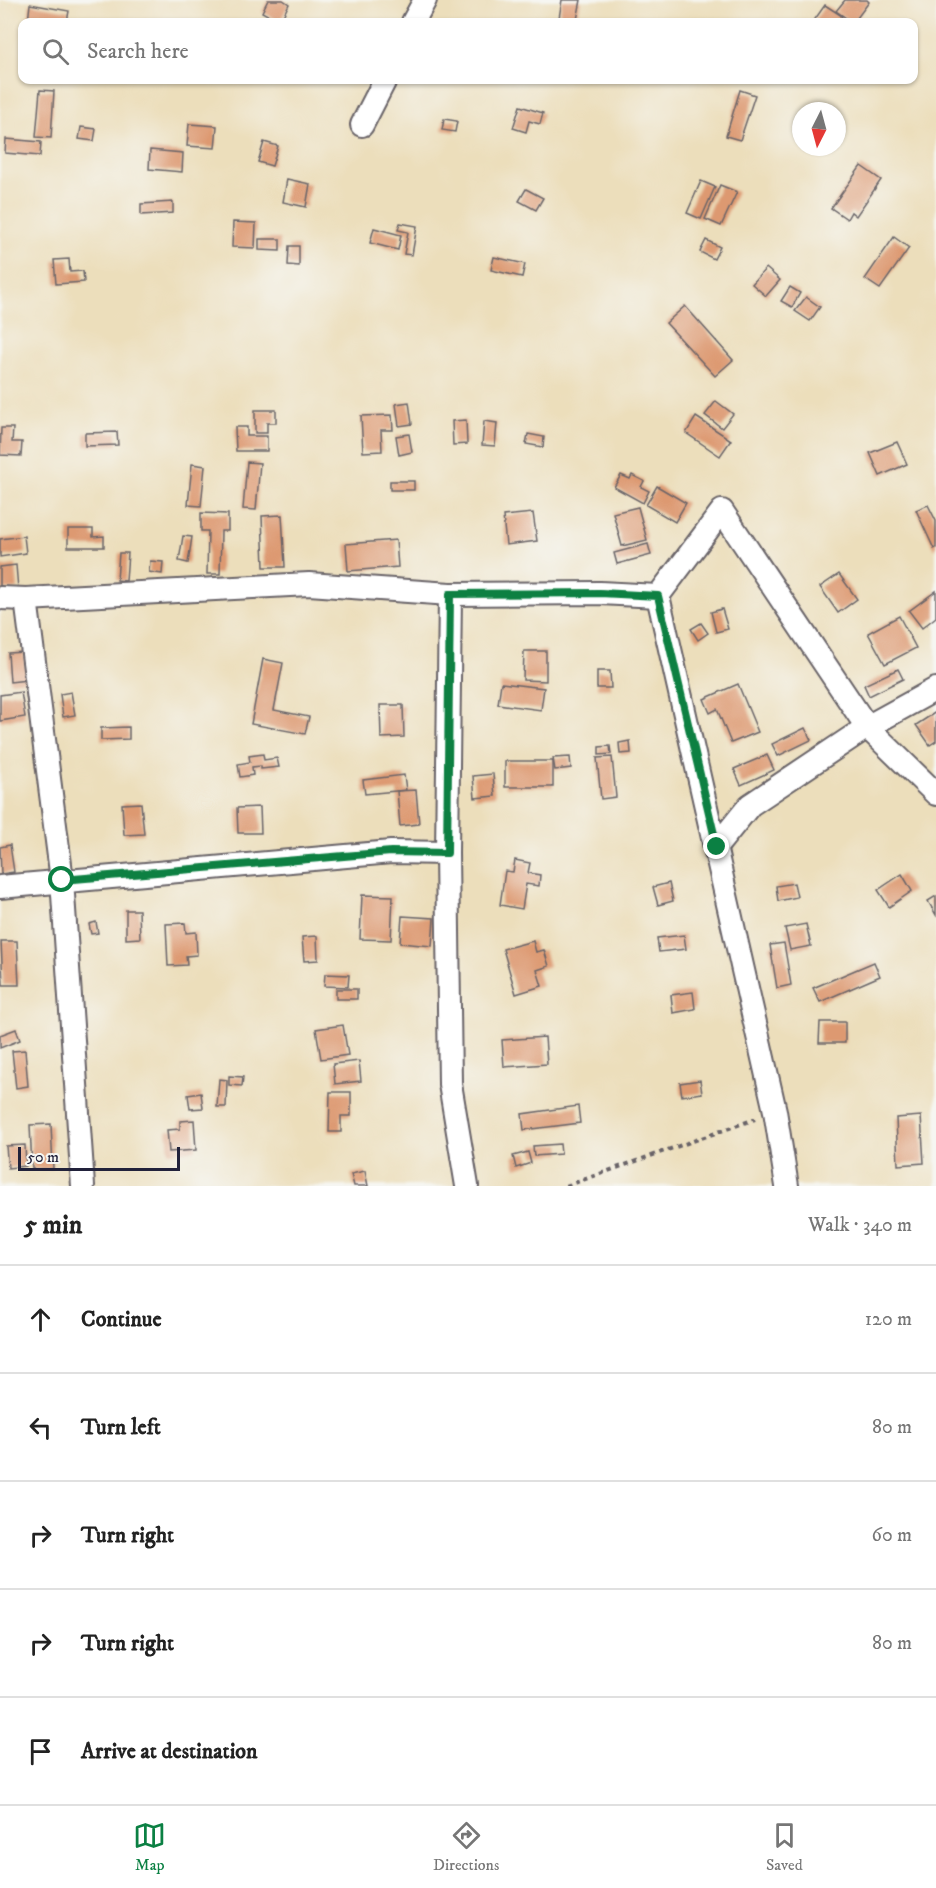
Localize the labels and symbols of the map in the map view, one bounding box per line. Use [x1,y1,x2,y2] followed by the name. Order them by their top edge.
[792,102,846,156] north arrow
[703,833,729,859] route end
[48,866,74,892] route start
[18,1144,180,1172] scale bar

